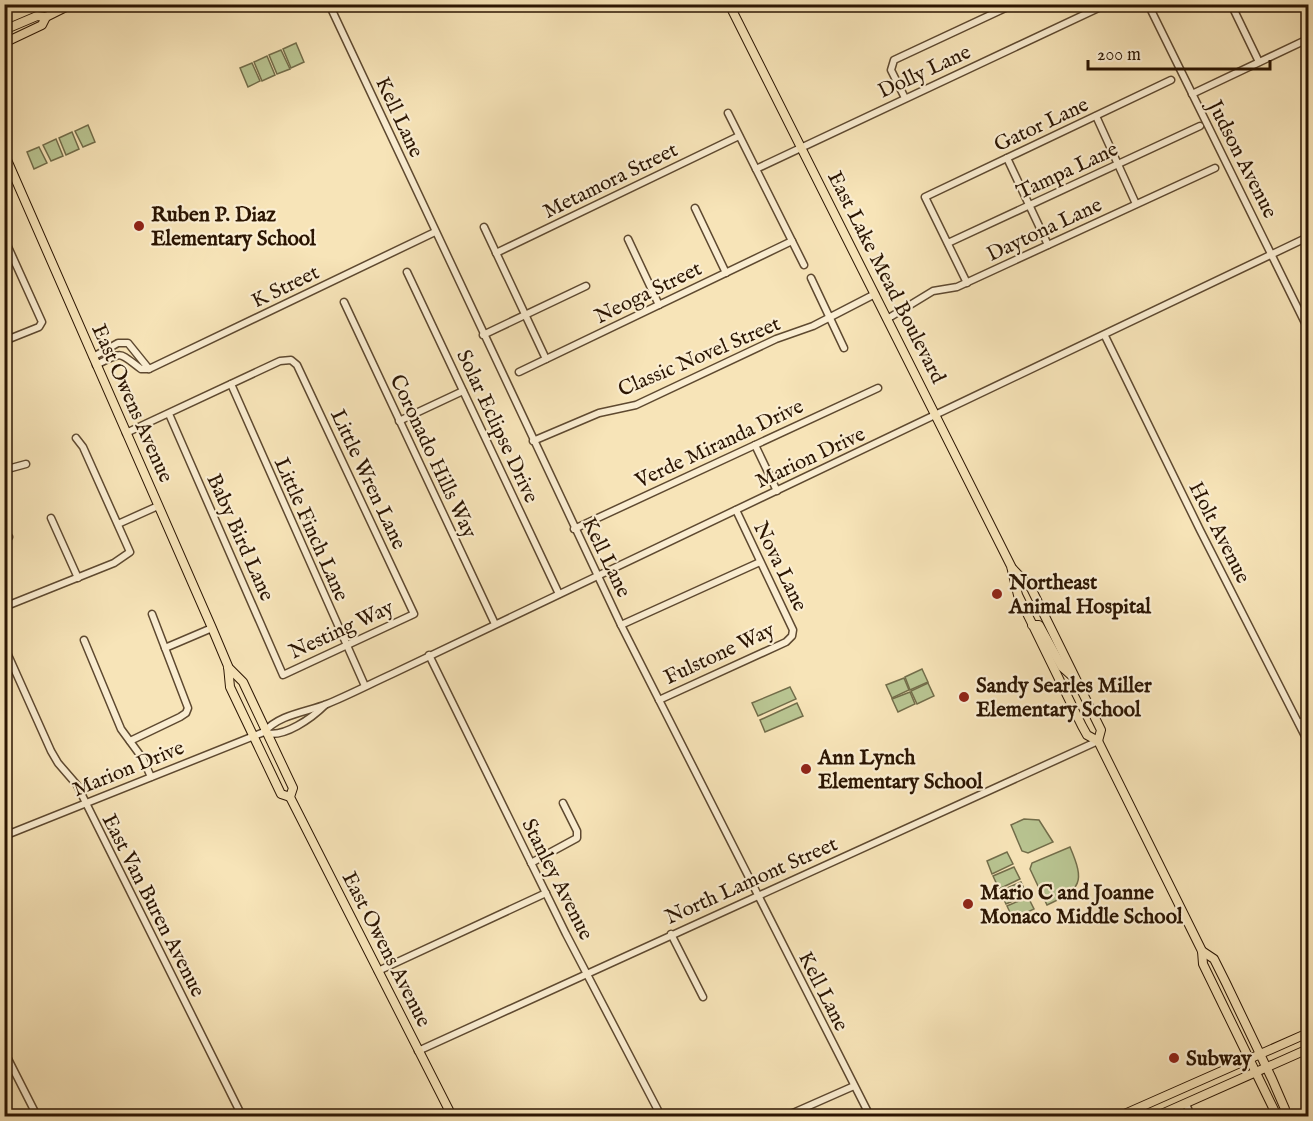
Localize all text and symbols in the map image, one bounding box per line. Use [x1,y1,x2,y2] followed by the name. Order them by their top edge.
[1088,33,1270,71] scale bar
[874,39,976,106] street label: Dolly Lane
[1097,44,1141,67] text: 200 m
[368,73,429,163] street label: Kell Lane
[990,92,1094,159] street label: Gator Lane
[1200,94,1283,223] street label: Judson Avenue
[1013,136,1123,207] street label: Tampa Lane
[539,137,682,226] street label: Metamora Street
[820,167,951,389] street label: East Lake Mead Boulevard
[983,192,1107,269] street label: Daytona Lane
[151,202,317,253] place label: Ruben P. Diaz Elementary School
[132,219,146,233] marker: Ruben P. Diaz Elementary School
[591,256,707,331] street label: Neoga Street
[247,259,324,315] street label: K Street
[614,311,785,404] street label: Classic Novel Street
[85,320,179,487] street label: East Owens Avenue
[449,346,544,508] street label: Solar Eclipse Drive
[383,370,483,543] street label: Coronado Hills Way
[630,393,808,496] street label: Verde Miranda Drive
[323,405,412,554] street label: Little Wren Lane
[751,421,870,496] street label: Marion Drive
[267,454,355,606] street label: Little Finch Lane
[199,470,280,606] street label: Baby Bird Lane
[1182,477,1256,588] street label: Holt Avenue
[575,513,637,602] street label: Kell Lane
[746,517,813,616] street label: Nova Lane
[1008,570,1152,621] place label: Northeast Animal Hospital
[990,587,1004,601] marker: Northeast Animal Hospital
[285,594,399,666] street label: Nesting Way
[660,617,780,692] street label: Fulstone Way
[976,673,1152,724] place label: Sandy Searles Miller Elementary School
[957,690,971,704] marker: Sandy Searles Miller Elementary School
[69,735,189,804] street label: Marion Drive
[817,745,984,796] place label: Ann Lynch Elementary School
[799,762,813,776] marker: Ann Lynch Elementary School
[95,810,211,1002] street label: East Van Buren Avenue
[515,814,599,945] street label: Stanley Avenue
[661,831,842,932] street label: North Lamont Street
[335,867,437,1032] street label: East Owens Avenue
[980,880,1184,931] place label: Mario C and Joanne Monaco Middle School
[961,897,975,911] marker: Mario C and Joanne Monaco Middle School
[791,947,854,1036] street label: Kell Lane
[1186,1046,1252,1073] place label: Subway
[1167,1051,1181,1065] marker: Subway

